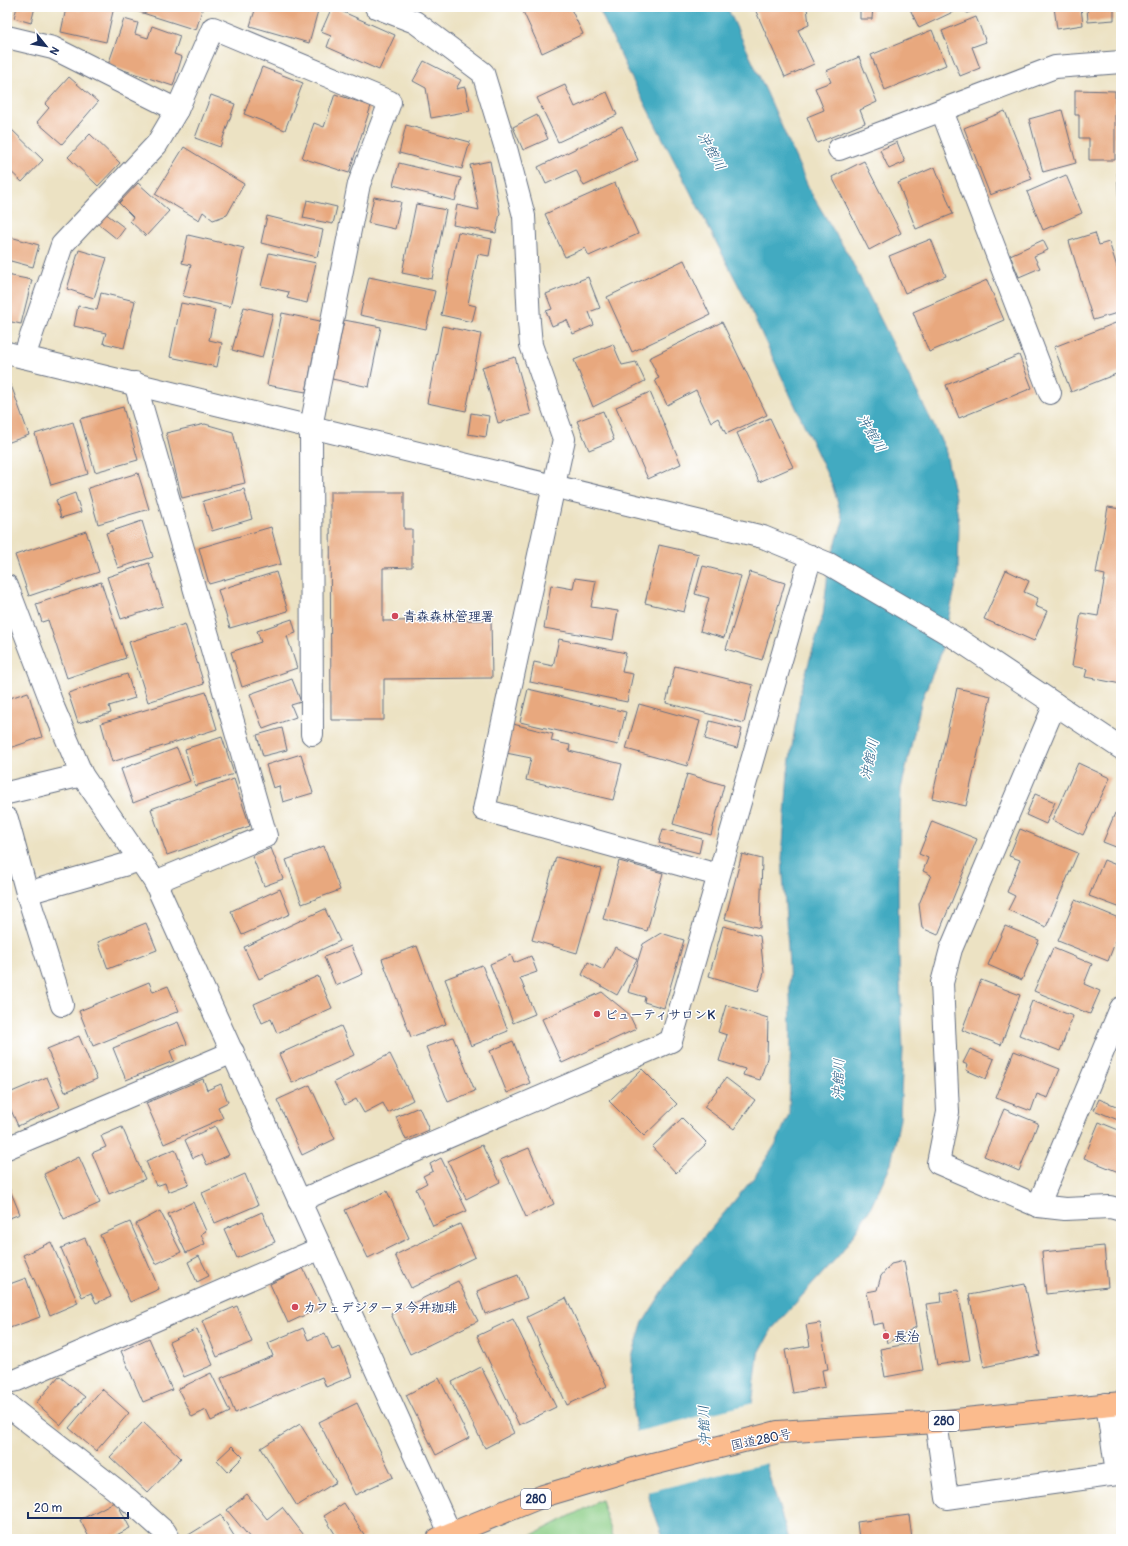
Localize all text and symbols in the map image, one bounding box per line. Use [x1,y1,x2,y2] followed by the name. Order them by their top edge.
[26,26,66,66] north arrow
[46,44,62,58] text: N
[694,129,729,174] water label: 沖館川
[853,411,890,456] water label: 沖館川
[403,609,494,625] place label: 青森森林管理署
[390,611,400,621] marker: 青森森林管理署
[857,737,882,781] water label: 沖館川
[605,1007,715,1023] place label: ビューティサロンK
[592,1009,602,1019] marker: ビューティサロンK
[829,1058,848,1100] water label: 沖館川
[303,1300,457,1316] place label: カフェデジターヌ今井珈琲
[290,1302,300,1312] marker: カフェデジターヌ今井珈琲
[894,1329,920,1345] place label: 長治
[881,1331,891,1341] marker: 長治
[695,1405,714,1447] water label: 沖館川
[929,1411,959,1431] road number: 280
[729,1426,793,1454] street label: 国道280号
[521,1489,551,1509] road number: 280
[28,1494,128,1520] scale bar
[34,1501,63,1516] text: 20 m

